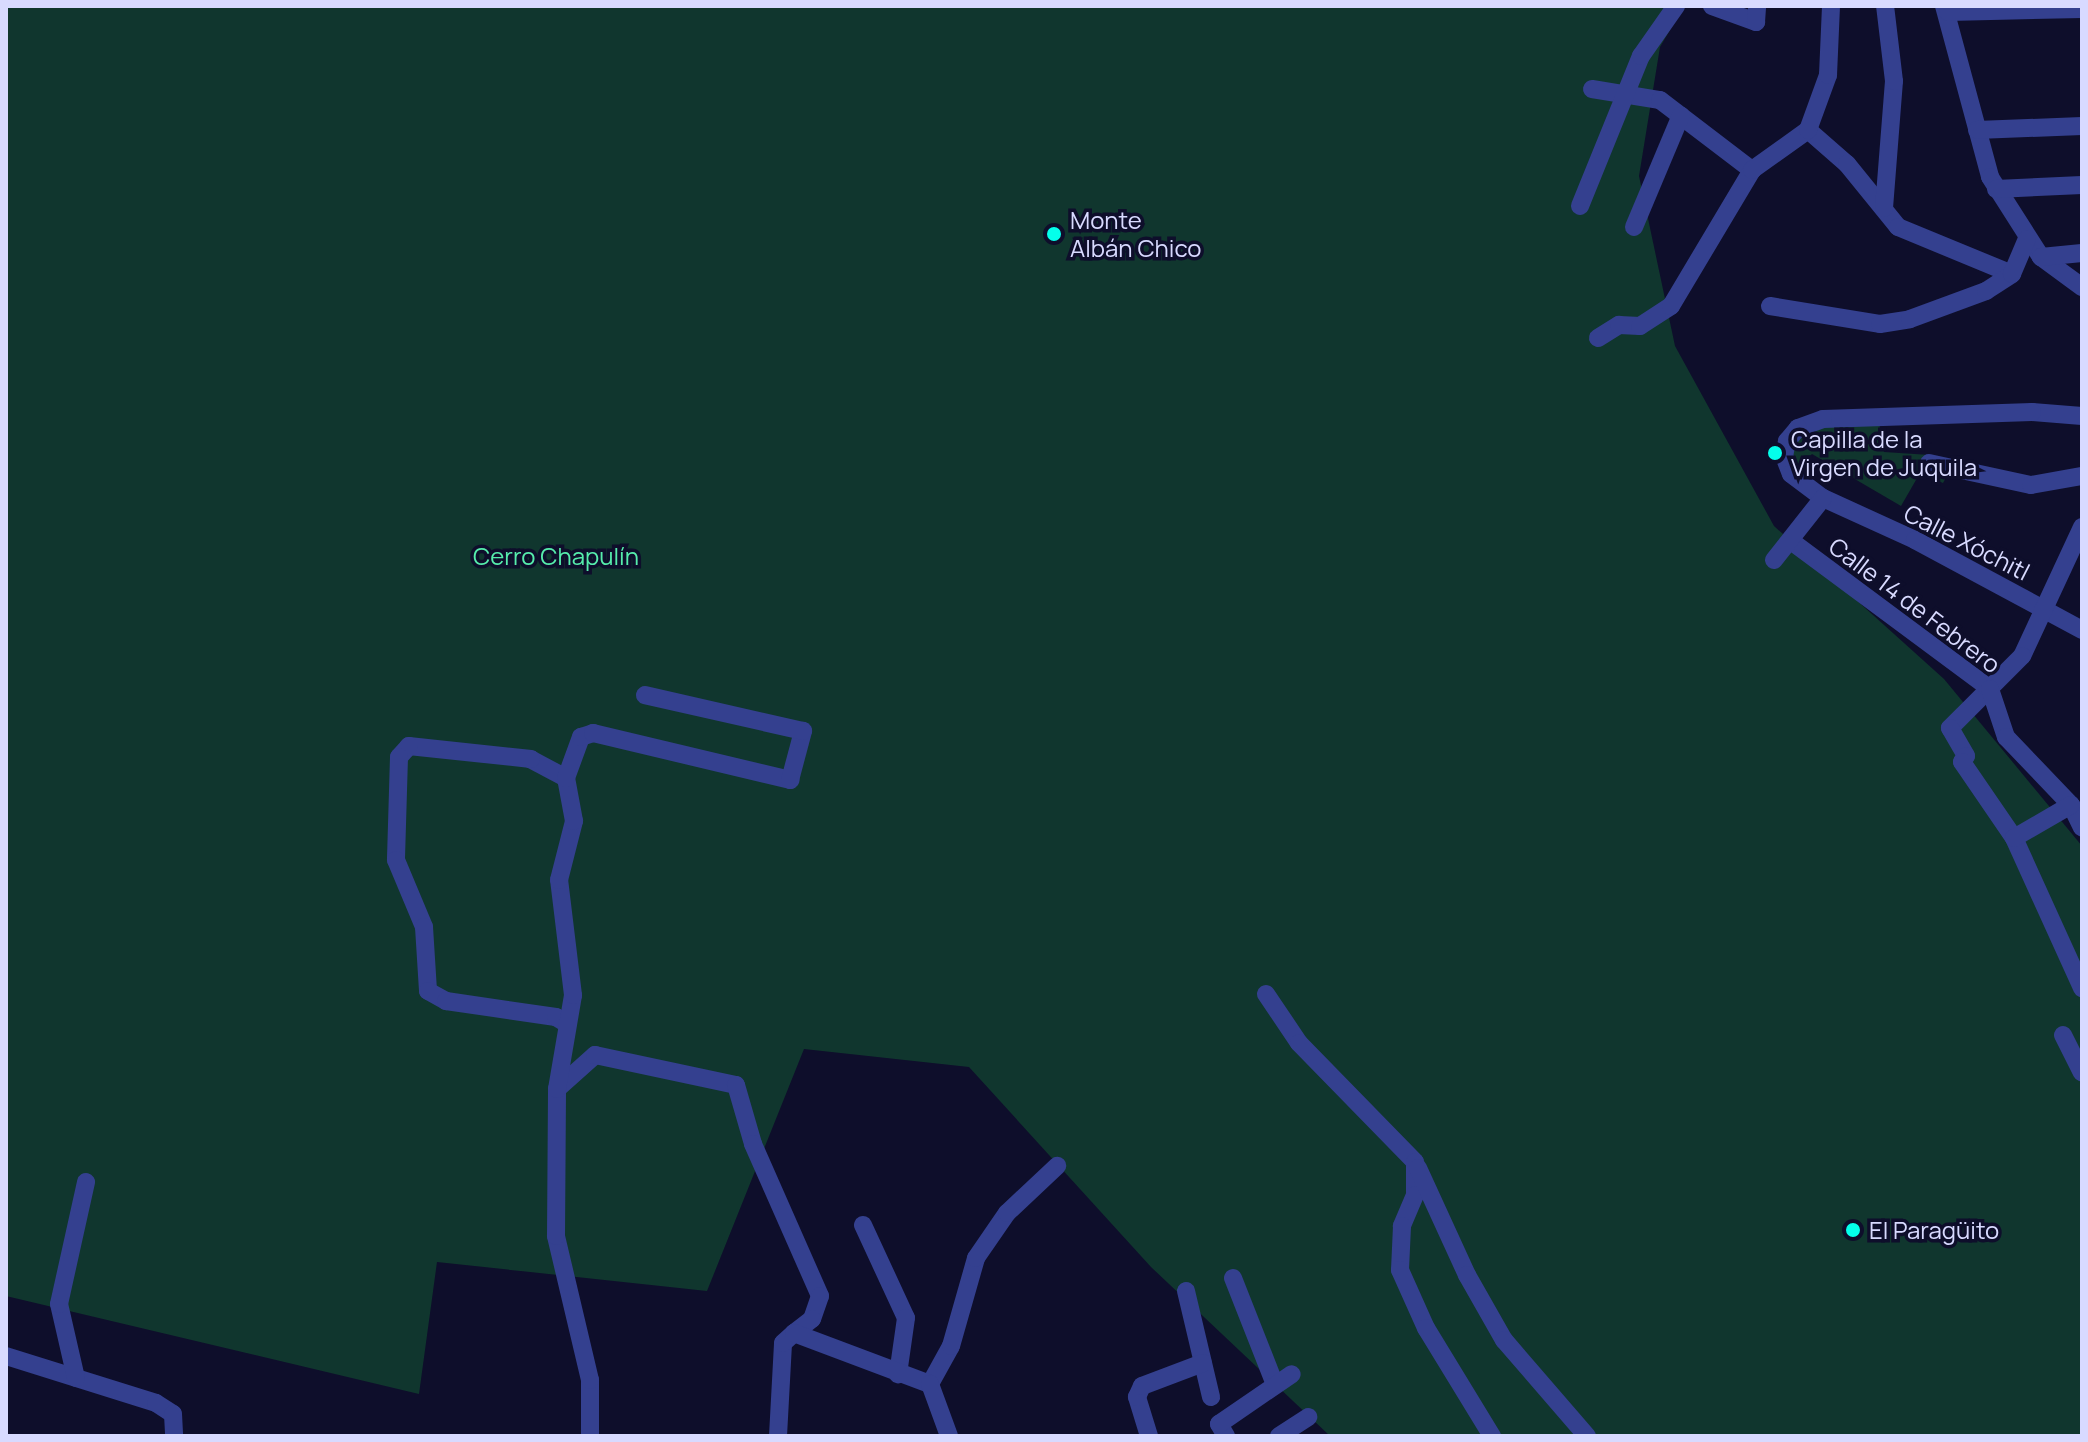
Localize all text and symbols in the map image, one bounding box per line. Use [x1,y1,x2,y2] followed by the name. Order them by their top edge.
[1070,206,1202,262] place label: Monte Albán Chico
[1045,225,1063,243] marker: Monte Albán Chico
[1791,425,1977,481] place label: Capilla de la Virgen de Juquila
[1766,444,1784,462] marker: Capilla de la Virgen de Juquila
[1899,498,2035,586] street label: Calle Xóchitl
[1824,531,2006,679] street label: Calle 14 de Febrero
[473,542,639,570] park label: Cerro Chapulín
[1869,1216,1999,1244] place label: El Paragüito
[1844,1221,1862,1239] marker: El Paragüito

